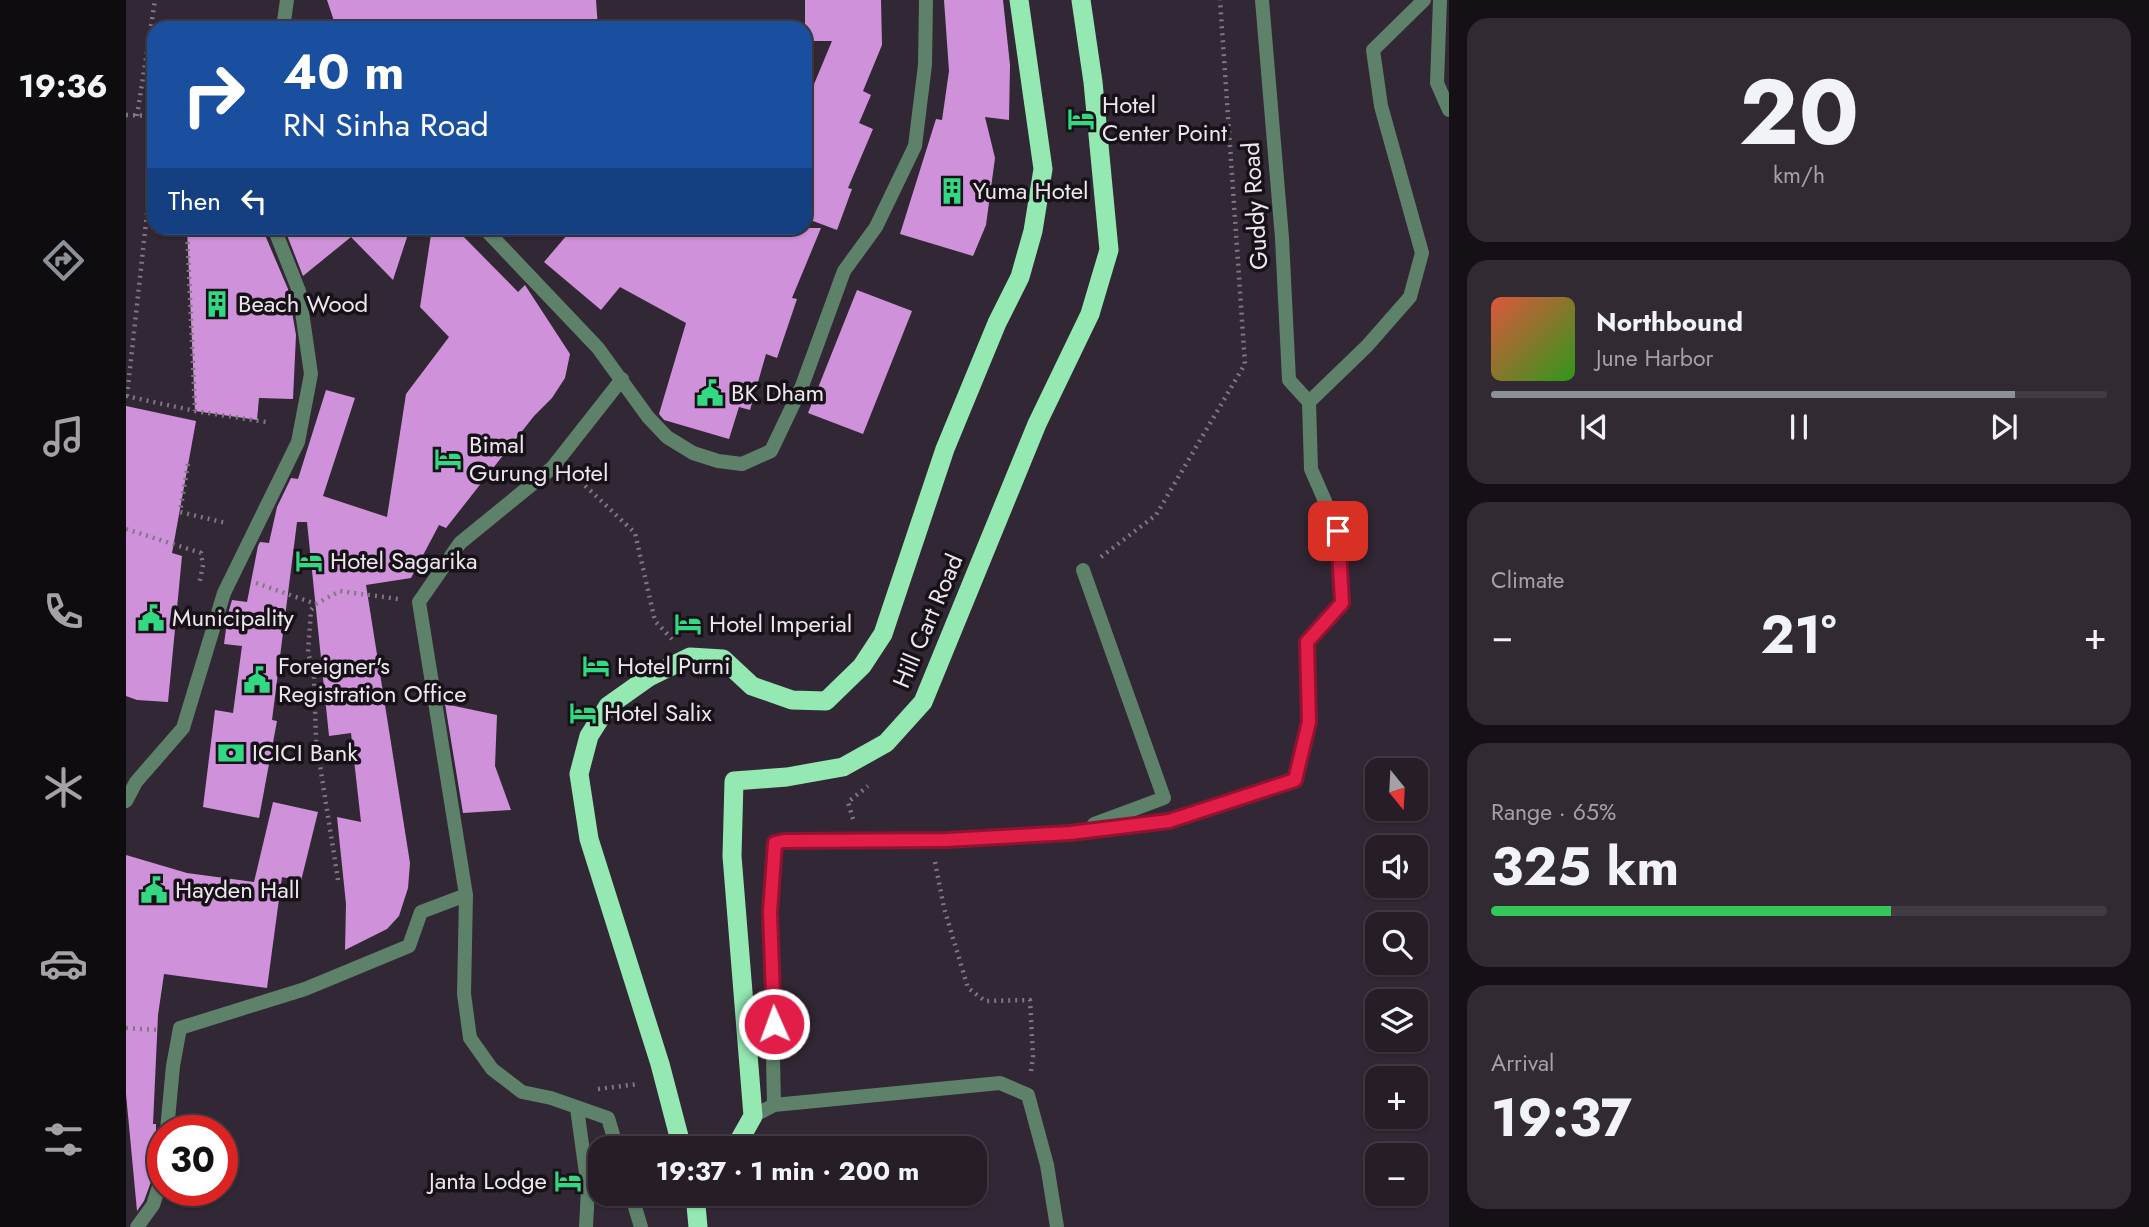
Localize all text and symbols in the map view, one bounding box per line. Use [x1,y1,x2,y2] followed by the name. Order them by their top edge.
[283,37,405,107] text: 40 m
[1739,47,1859,178] text: 20
[168,49,259,140] icon: right
[18,63,108,109] text: 19:36
[1102,87,1227,150] place label: Hotel Center Point
[283,102,489,148] text: RN Sinha Road
[1066,104,1096,134] hotel icon: Hotel Center Point
[1233,141,1276,271] street label: Guddy Road
[1773,158,1825,192] text: km/h
[973,173,1089,208] place label: Yuma Hotel
[937,176,967,206] building icon: Yuma Hotel
[168,182,221,220] text: Then
[235,182,273,220] icon: left
[39,236,88,285] icon: directions
[238,286,368,321] place label: Beach Wood
[202,289,232,319] building icon: Beach Wood
[1596,303,1743,341] text: Northbound
[1596,341,1713,375] text: June Harbor
[731,375,824,410] place label: BK Dham
[695,378,725,408] public building icon: BK Dham
[1575,408,1613,446] icon: previous
[1780,408,1818,446] icon: pause
[1985,408,2023,446] icon: next
[39,412,88,461] icon: music
[469,427,608,490] place label: Bimal Gurung Hotel
[433,444,463,474] hotel icon: Bimal Gurung Hotel
[1308,501,1368,561] pin
[1319,512,1357,550] icon: arrive
[330,543,478,578] place label: Hotel Sagarika
[294,546,324,576] hotel icon: Hotel Sagarika
[884,548,972,693] street label: Hill Cart Road
[1491,563,1564,597] text: Climate
[39,587,88,636] icon: phone
[1761,597,1837,673] text: 21°
[172,600,294,635] place label: Municipality
[136,603,166,633] public building icon: Municipality
[709,606,852,641] place label: Hotel Imperial
[1491,608,1513,663] text: −
[2084,608,2107,663] text: +
[673,609,703,639] hotel icon: Hotel Imperial
[278,648,467,711] place label: Foreigner's Registration Office
[617,648,730,683] place label: Hotel Purni
[581,651,611,681] hotel icon: Hotel Purni
[242,665,272,695] public building icon: Foreigner's Registration Office
[604,695,713,730] place label: Hotel Salix
[568,698,598,728] hotel icon: Hotel Salix
[252,735,358,770] place label: ICICI Bank
[216,738,246,768] bank icon: ICICI Bank
[1365,758,1428,821] north arrow
[1365,758,1428,1206] map controls
[39,763,88,812] icon: climate
[1491,795,1616,829] text: Range · 65%
[1491,829,1679,905] text: 325 km
[1365,835,1428,898] button: sound
[175,872,300,907] place label: Hayden Hall
[139,875,169,905] public building icon: Hayden Hall
[1365,912,1428,975] button: search
[39,939,88,988] icon: car
[737,987,811,1061] position arrow
[1365,989,1428,1052] button: layers
[1491,1046,1554,1080] text: Arrival
[1365,1066,1428,1129] button: +
[1491,1080,1632,1156] text: 19:37
[39,1115,88,1164] icon: filters
[147,1115,238,1206] speed limit sign: 30
[1365,1143,1428,1206] button: −
[656,1152,919,1190] text: 19:37 · 1 min · 200 m
[426,1163,547,1198] place label: Janta Lodge
[553,1166,583,1196] hotel icon: Janta Lodge

